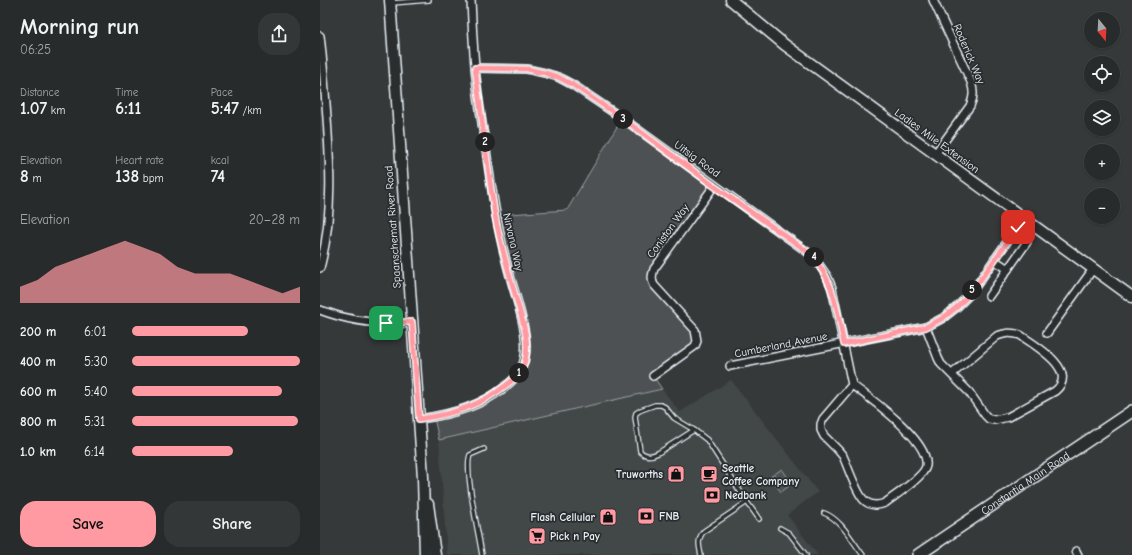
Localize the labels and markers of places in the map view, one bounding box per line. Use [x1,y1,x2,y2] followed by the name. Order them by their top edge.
[613,109,633,129] pin: 3
[475,132,495,152] pin: 2
[1001,210,1035,244] pin
[804,247,824,267] pin: 4
[962,280,982,300] pin: 5
[369,306,403,340] pin
[509,363,529,383] pin: 1
[722,462,799,488] place label: Seattle Coffee Company
[666,464,686,484] shop icon: Truworths
[699,464,719,484] cafe icon: Seattle Coffee Company
[616,468,663,481] place label: Truworths
[702,485,722,505] bank icon: Nedbank
[725,489,767,502] place label: Nedbank
[636,506,656,526] bank icon: FNB
[598,507,618,527] shop icon: Flash Cellular
[659,510,680,523] place label: FNB
[531,511,596,524] place label: Flash Cellular
[527,526,547,546] supermarket icon: Pick n Pay
[550,530,600,543] place label: Pick n Pay

